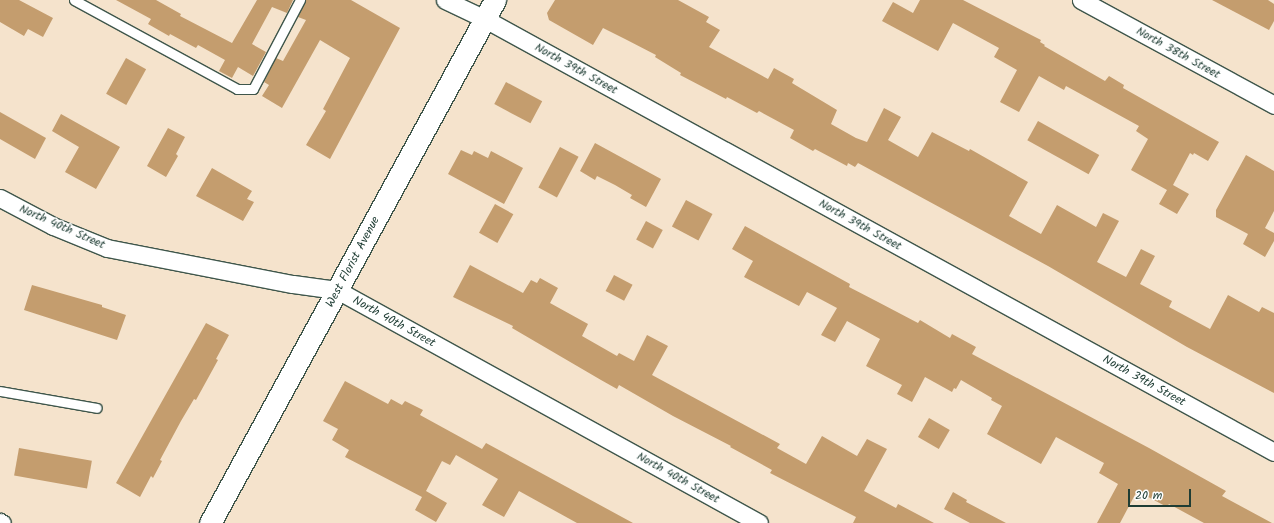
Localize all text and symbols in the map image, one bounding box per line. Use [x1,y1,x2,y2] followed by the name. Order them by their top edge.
[1133,24,1223,82] street label: North 38th Street
[532,40,620,98] street label: North 39th Street
[816,196,904,254] street label: North 39th Street
[17,202,107,252] street label: North 40th Street
[323,214,383,310] street label: West Florist Avenue
[350,293,438,351] street label: North 40th Street
[1100,352,1188,410] street label: North 39th Street
[634,449,722,507] street label: North 40th Street
[1130,481,1193,507] scale bar
[1135,486,1162,505] text: 20 m

